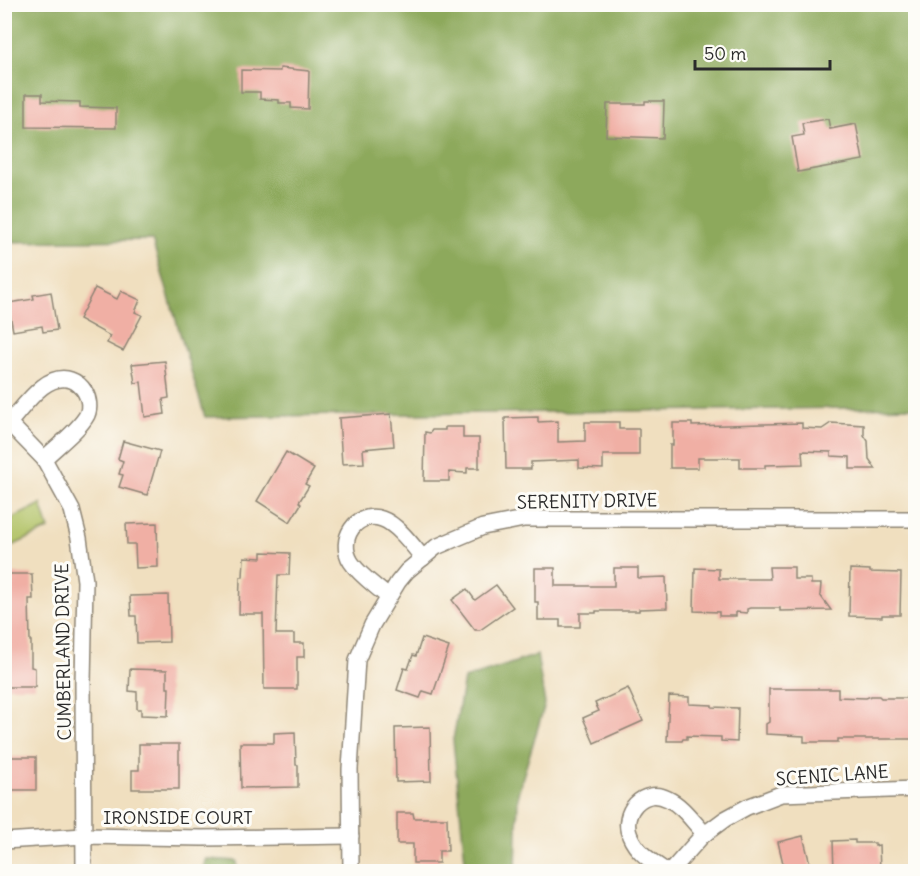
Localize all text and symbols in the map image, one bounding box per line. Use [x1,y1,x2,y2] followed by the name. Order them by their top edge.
[695,33,830,71] scale bar
[704,42,746,65] text: 50 m
[517,488,657,514] street label: SERENITY DRIVE
[50,563,76,741] street label: CUMBERLAND DRIVE
[775,760,889,790] street label: SCENIC LANE
[103,806,253,829] street label: IRONSIDE COURT

